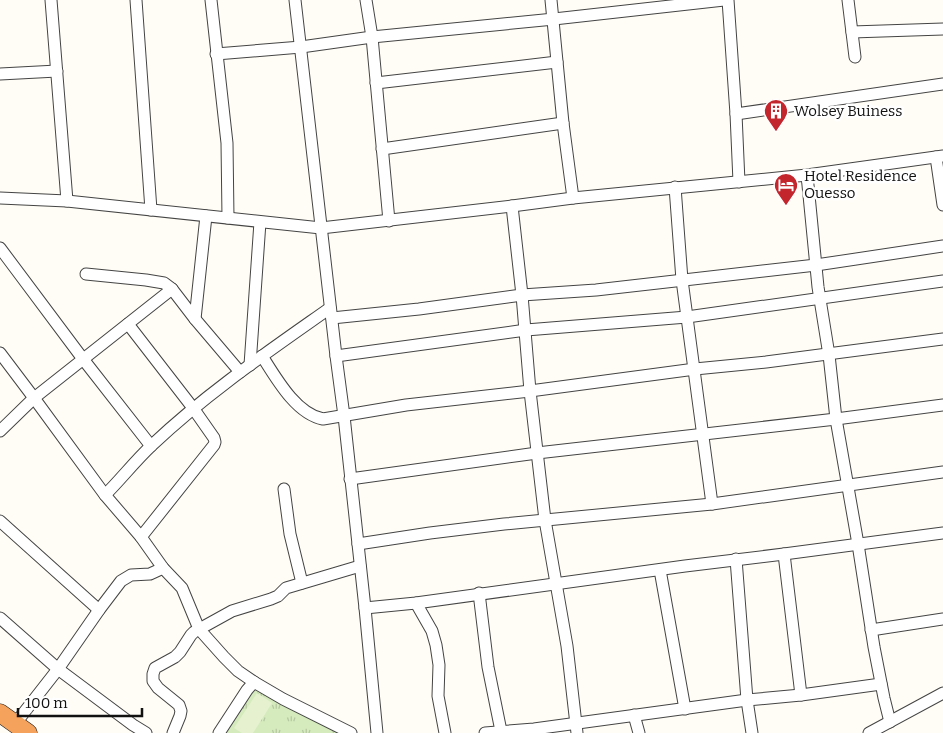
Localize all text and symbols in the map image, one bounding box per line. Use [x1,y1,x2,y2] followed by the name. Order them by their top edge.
[763,98,789,132] building icon: Wolsey Buiness
[794,102,902,120] place label: Wolsey Buiness
[804,167,917,202] place label: Hotel Residence Ouesso
[773,172,799,206] hotel icon: Hotel Residence Ouesso
[18,686,141,718] scale bar
[25,694,68,712] text: 100 m

